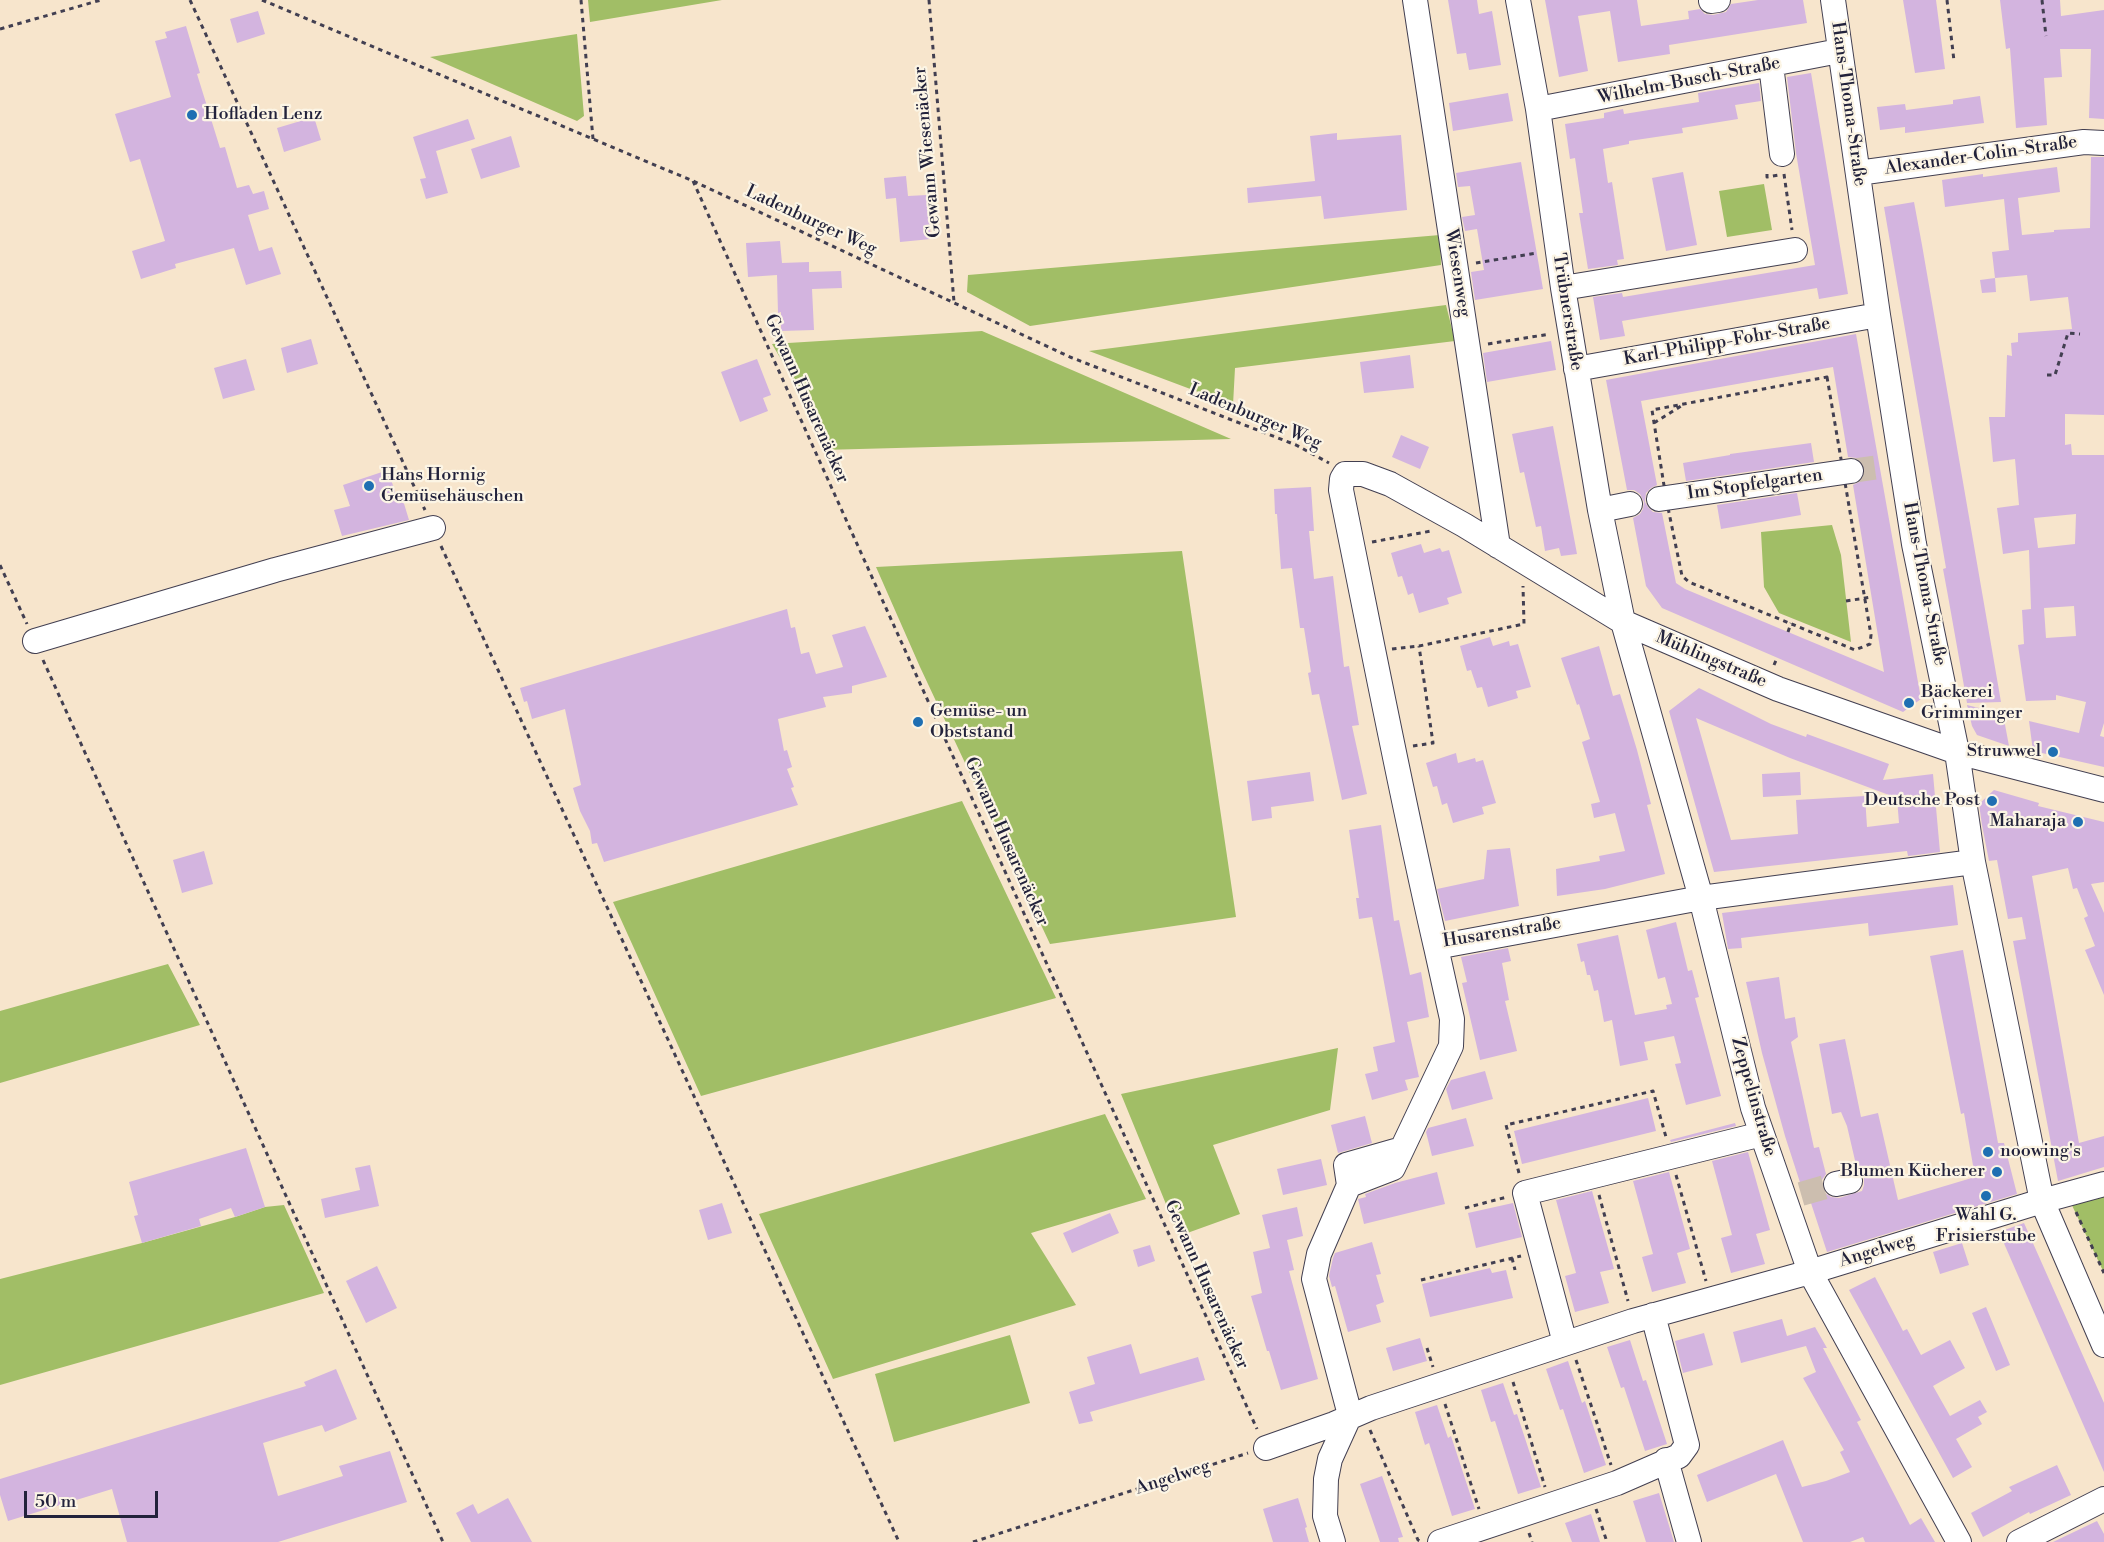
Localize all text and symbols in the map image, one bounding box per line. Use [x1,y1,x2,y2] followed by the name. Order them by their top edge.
[1826,20,1870,188] street label: Hans-Thoma-Straße
[1596,53,1782,109] street label: Wilhelm-Busch-Straße
[910,65,946,239] street label: Gewann Wiesenäcker
[204,104,322,126] place label: Hofladen Lenz
[185,108,199,122] marker: Hofladen Lenz
[1883,132,2079,180] street label: Alexander-Colin-Straße
[742,181,880,261] street label: Ladenburger Weg
[1439,227,1475,319] street label: Wiesenweg
[1547,252,1587,372] street label: Trübnerstraße
[759,311,853,487] street label: Gewann Husarenäcker
[1622,313,1832,371] street label: Karl-Philipp-Fohr-Straße
[1185,379,1325,455] street label: Ladenburger Weg
[381,465,524,508] place label: Hans Hornig Gemüsehäuschen
[1686,465,1824,505] street label: Im Stopfelgarten
[362,479,376,493] marker: Hans Hornig Gemüsehäuschen
[1898,500,1950,668] street label: Hans-Thoma-Straße
[1652,627,1770,693] street label: Mühlingstraße
[1921,682,2023,724] place label: Bäckerei Grimminger
[1902,696,1916,710] marker: Bäckerei Grimminger
[930,701,1027,744] place label: Gemüse- un Obststand
[911,715,925,729] marker: Gemüse- un Obststand
[1967,741,2041,763] place label: Struwwel
[2046,745,2060,759] marker: Struwwel
[959,754,1053,930] street label: Gewann Husarenäcker
[1864,790,1980,812] place label: Deutsche Post
[1985,794,1999,808] marker: Deutsche Post
[1989,811,2066,833] place label: Maharaja
[2071,815,2085,829] marker: Maharaja
[1441,913,1563,953] street label: Husarenstraße
[1726,1035,1780,1159] street label: Zeppelinstraße
[2000,1141,2081,1163] place label: noowing's
[1981,1145,1995,1159] marker: noowing's
[1841,1161,1985,1183] place label: Blumen Kücherer
[1990,1165,2004,1179] marker: Blumen Kücherer
[1979,1189,1993,1203] marker: Wahl G. Frisierstube
[1159,1197,1253,1373] street label: Gewann Husarenäcker
[1936,1205,2036,1248] place label: Wahl G. Frisierstube
[1837,1229,1917,1273] street label: Angelweg
[1133,1456,1213,1500] street label: Angelweg
[27,1479,160,1517] scale bar
[35,1490,76,1513] text: 50 m

